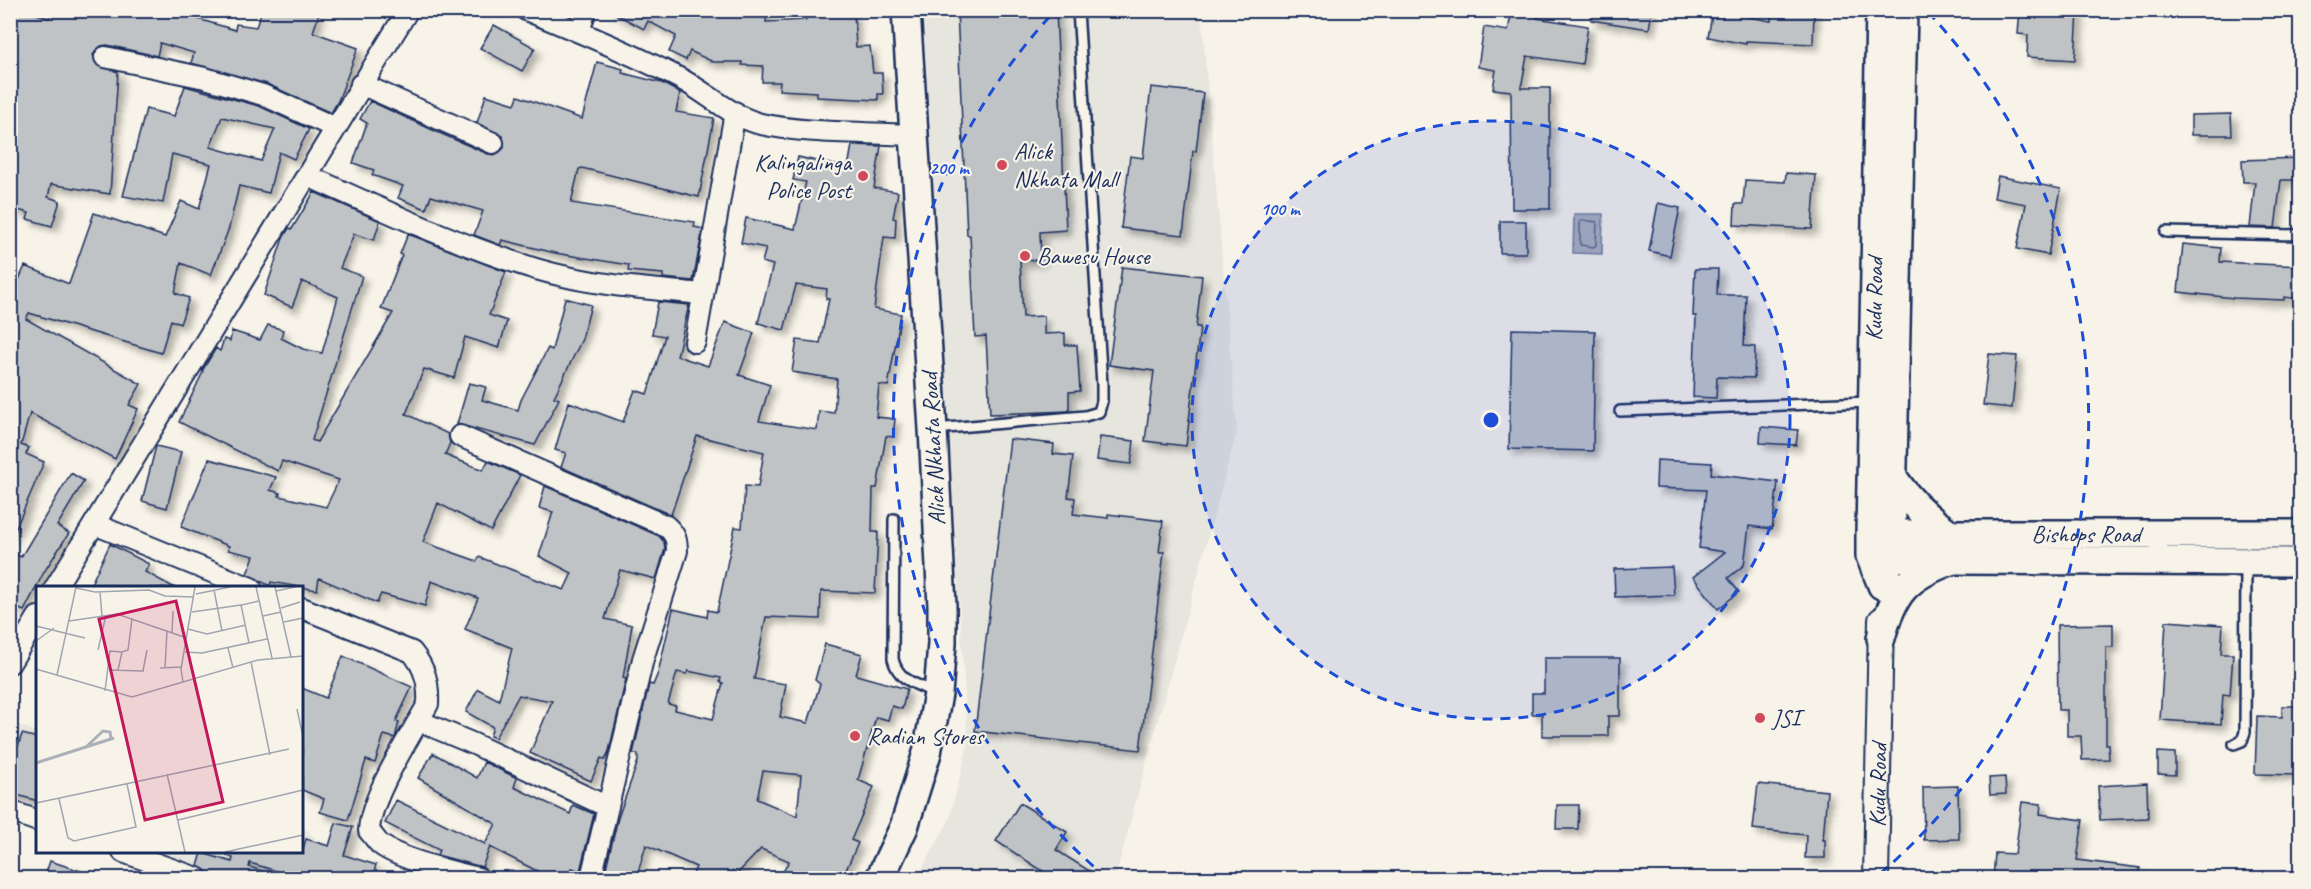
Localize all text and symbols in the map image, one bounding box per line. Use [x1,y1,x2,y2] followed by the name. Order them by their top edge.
[1014,136,1122,194] place label: Alick Nkhata Mall
[754,147,853,205] place label: Kalingalinga Police Post
[930,157,970,179] text: 200 m
[995,158,1009,172] marker: Alick Nkhata Mall
[856,169,870,183] marker: Kalingalinga Police Post
[1261,198,1301,220] text: 100 m
[1037,241,1152,271] place label: Bawesu House
[1018,249,1032,263] marker: Bawesu House
[1858,253,1890,341] street label: Kudu Road
[914,368,952,526] street label: Alick Nkhata Road
[1481,410,1501,430] centre of rings
[2032,519,2144,549] street label: Bishops Road
[36,586,303,853] inset map
[1771,703,1806,733] place label: JSI
[1753,711,1767,725] marker: JSI
[867,721,985,751] place label: Radian Stores
[848,729,862,743] marker: Radian Stores
[1862,739,1894,827] street label: Kudu Road

